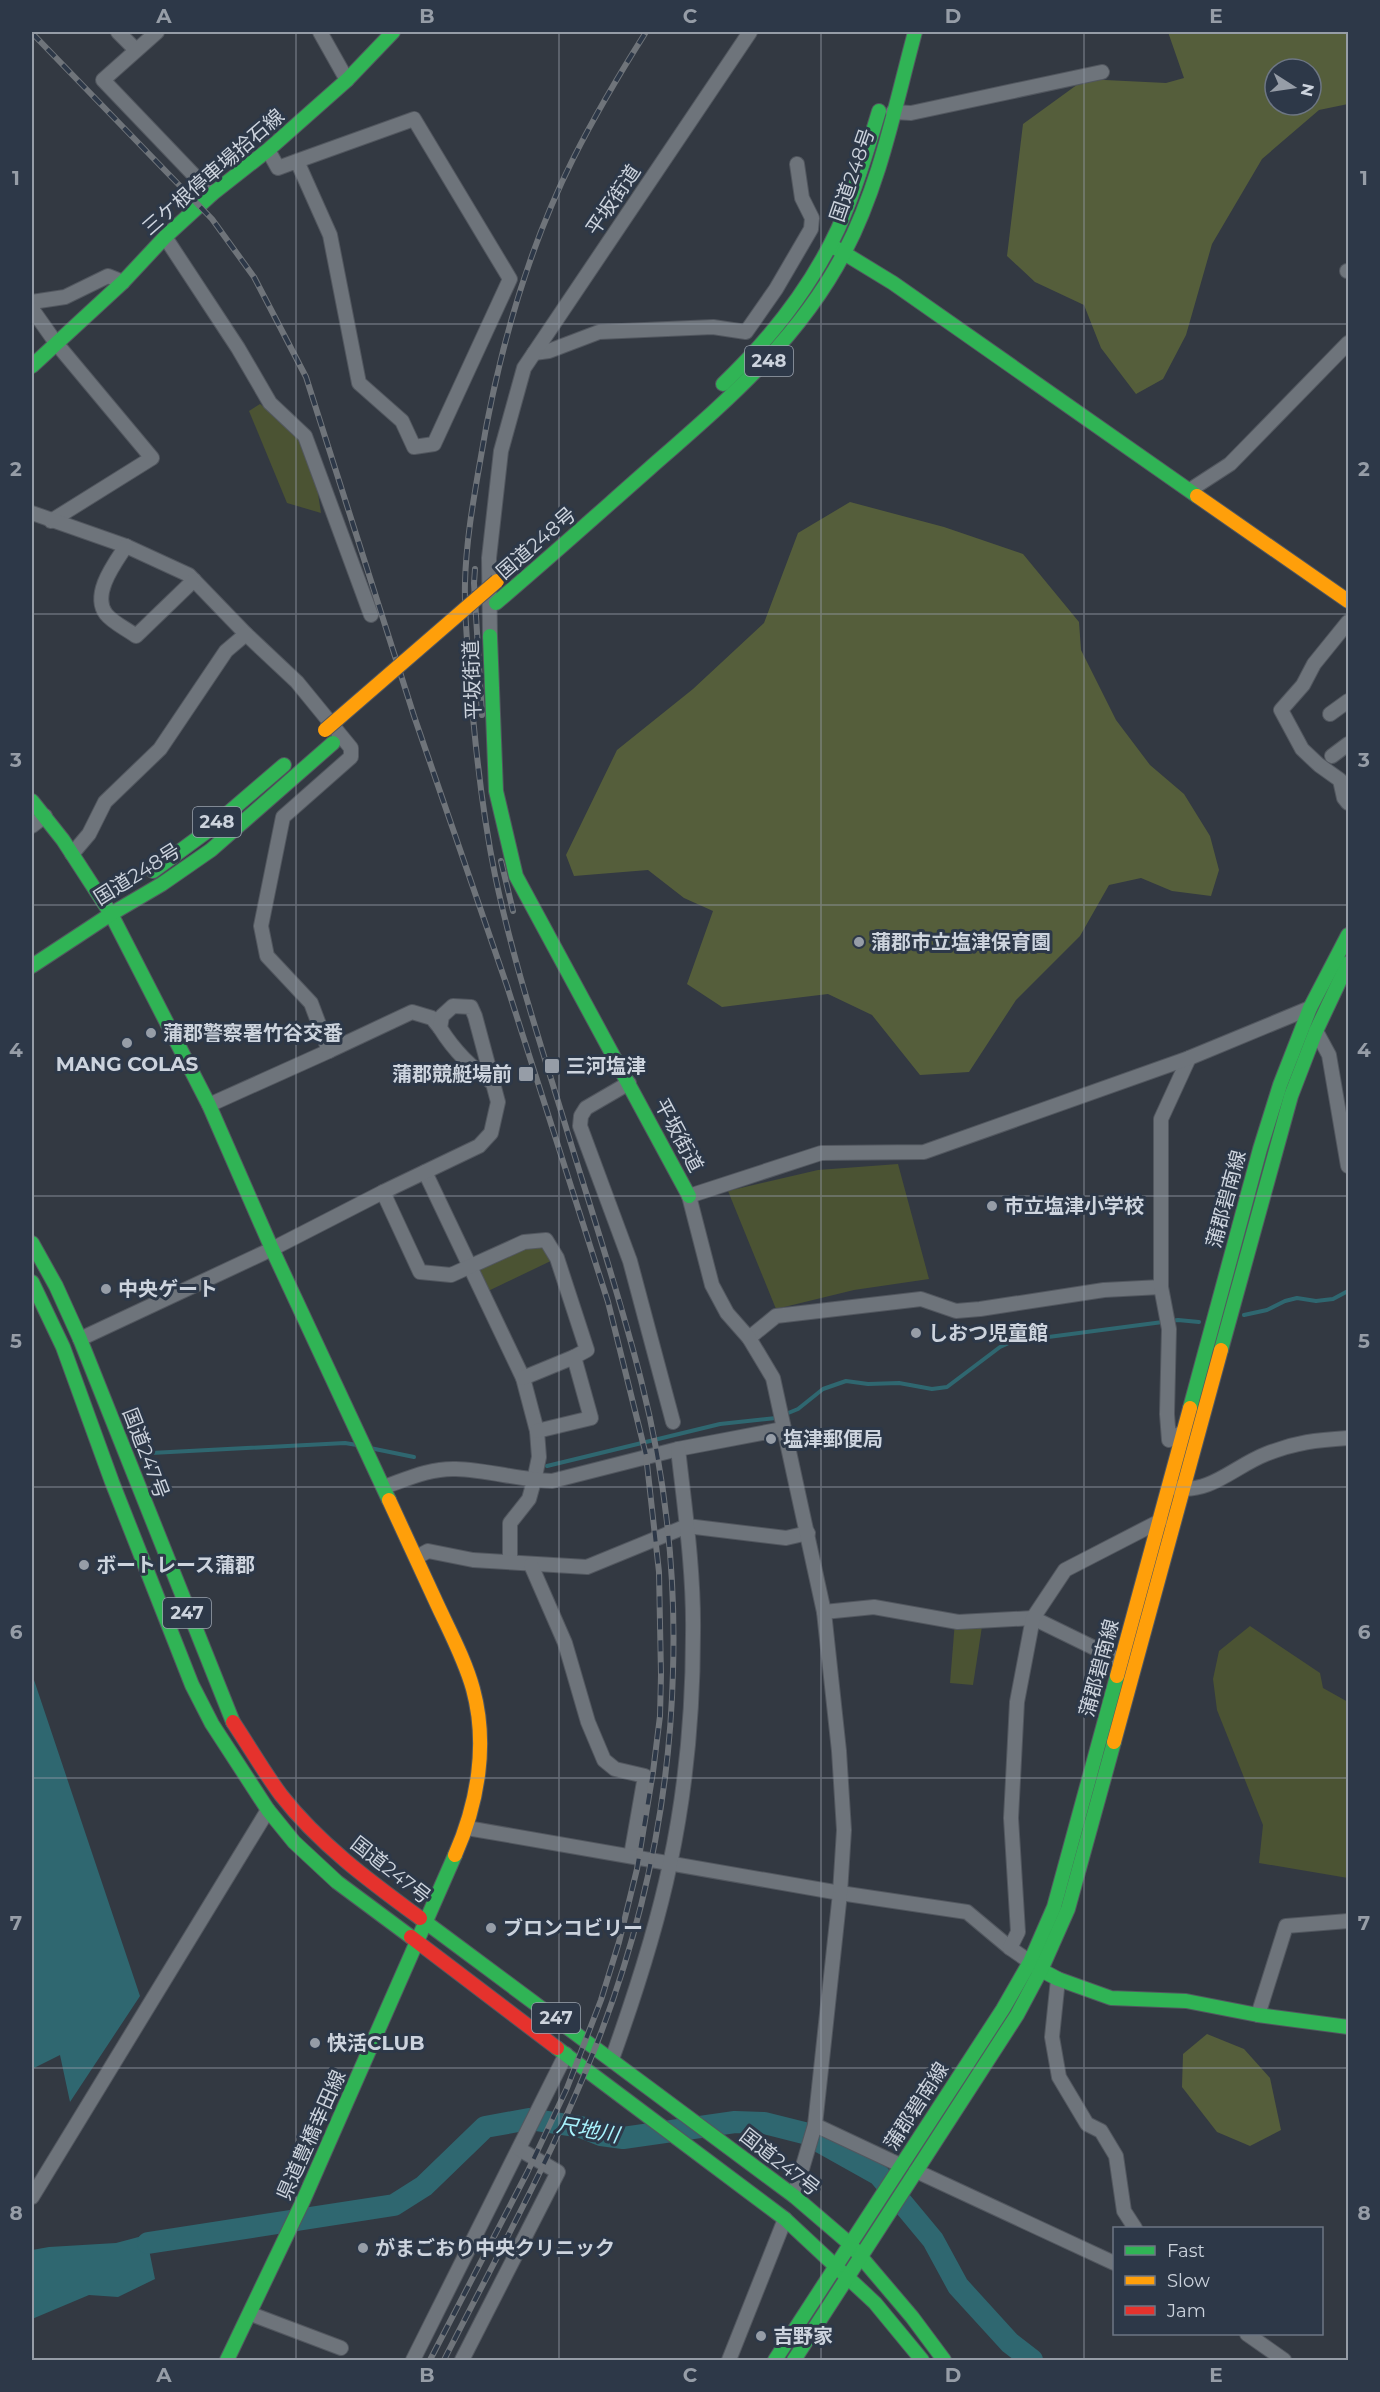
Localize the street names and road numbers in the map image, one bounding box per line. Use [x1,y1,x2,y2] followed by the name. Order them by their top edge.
[137,104,289,240] street label: 三ケ根停車場拾石線
[825,125,879,225] street label: 国道248号
[581,160,645,240] street label: 平坂街道
[745,346,793,376] road number: 248
[491,502,581,584] street label: 国道248号
[459,640,485,720] street label: 平坂街道
[193,807,241,837] road number: 248
[89,838,185,910] street label: 国道248号
[650,1094,708,1176] street label: 平坂街道
[1201,1148,1251,1250] street label: 蒲郡碧南線
[118,1404,174,1502] street label: 国道247号
[163,1598,211,1628] road number: 247
[1074,1617,1124,1719] street label: 蒲郡碧南線
[346,1831,436,1909] street label: 国道247号
[532,2003,580,2033] road number: 247
[879,2058,953,2154] street label: 蒲郡碧南線
[272,2066,350,2204] street label: 県道豊橋幸田線
[735,2123,825,2201] street label: 国道247号

